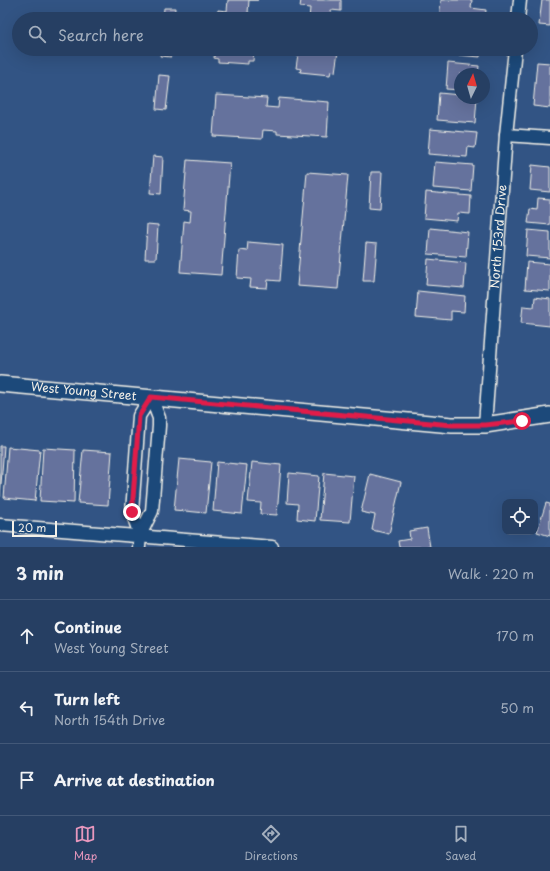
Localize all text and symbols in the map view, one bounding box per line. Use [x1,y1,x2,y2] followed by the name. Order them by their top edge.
[12,12,538,56] search box
[26,23,48,45] icon: search
[58,23,144,46] text: Search here
[454,68,490,104] north arrow
[485,183,510,289] street label: North 153rd Drive
[30,377,137,404] street label: West Young Street
[513,412,531,430] route start
[502,499,538,535] map controls
[502,499,538,535] button: locate
[123,503,141,521] route end
[12,519,57,538] scale bar
[18,519,46,536] text: 20 m
[16,560,64,586] text: 3 min
[448,564,534,583] text: Walk · 220 m
[54,615,122,638] text: Continue
[16,625,38,647] icon: ahead
[496,626,534,645] text: 170 m
[54,638,169,657] text: West Young Street
[54,687,120,710] text: Turn left
[16,697,38,719] icon: left
[500,698,534,717] text: 50 m
[54,710,165,729] text: North 154th Drive
[54,768,215,791] text: Arrive at destination
[16,769,38,791] icon: arrive
[74,823,97,864] tab: Map
[244,823,298,864] tab: Directions
[445,823,476,864] tab: Saved

